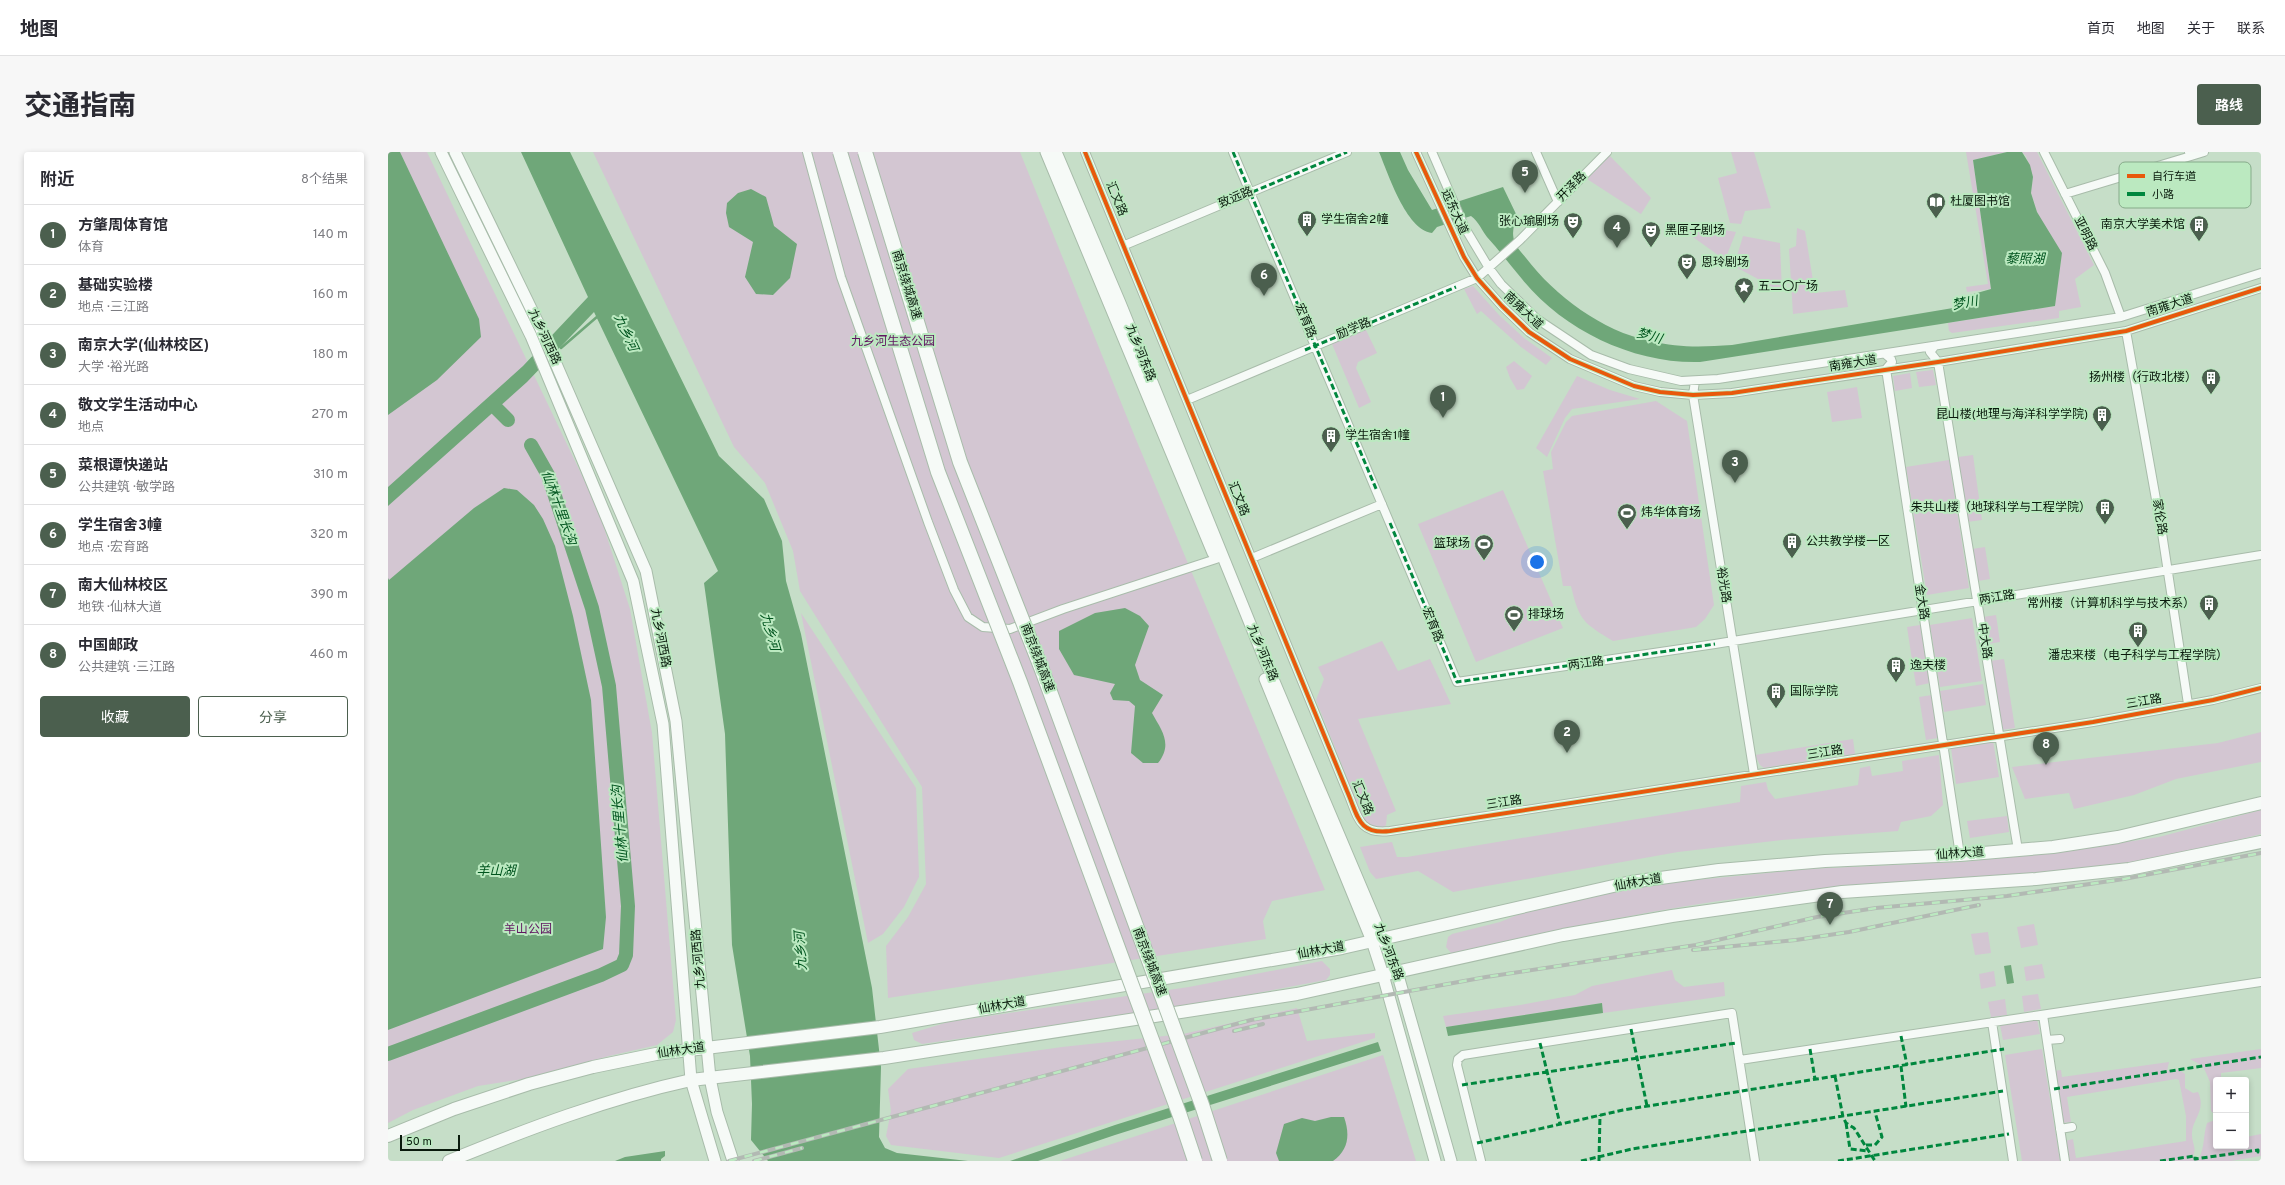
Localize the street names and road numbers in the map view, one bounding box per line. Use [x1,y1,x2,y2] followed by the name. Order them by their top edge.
[1554,168,1590,206] street label: 开泽路
[1102,179,1130,219] street label: 汇文路
[1216,184,1256,212] street label: 致远路
[1437,187,1471,237] street label: 远东大道
[2070,214,2100,254] street label: 亚明路
[888,248,924,322] street label: 南京绕城高速
[1500,289,1546,333] street label: 南雍大道
[2145,291,2195,321] street label: 南雍大道
[1291,301,1319,341] street label: 宏育路
[524,306,564,368] street label: 九乡河西路
[1334,315,1374,343] street label: 励学路
[1121,322,1159,384] street label: 九乡河东路
[1828,352,1878,376] street label: 南雍大道
[1224,479,1252,519] street label: 汇文路
[2148,498,2170,536] street label: 家伦路
[1712,566,1734,604] street label: 裕光路
[1910,583,1932,621] street label: 金大路
[1978,587,2016,609] street label: 两江路
[1418,605,1446,645] street label: 宏育路
[646,607,674,669] street label: 九乡河西路
[1017,622,1057,694] street label: 南京绕城高速
[1243,622,1281,684] street label: 九乡河东路
[1973,622,1995,660] street label: 中大路
[1567,654,1605,674] street label: 两江路
[2125,691,2163,713] street label: 三江路
[1806,742,1844,764] street label: 三江路
[1348,778,1376,818] street label: 汇文路
[1485,792,1523,814] street label: 三江路
[1935,844,1985,864] street label: 仙林大道
[1613,871,1663,895] street label: 仙林大道
[1370,921,1406,983] street label: 九乡河东路
[1129,926,1169,998] street label: 南京绕城高速
[688,928,710,990] street label: 九乡河西路
[1296,939,1346,963] street label: 仙林大道
[977,994,1027,1018] street label: 仙林大道
[656,1040,706,1062] street label: 仙林大道

